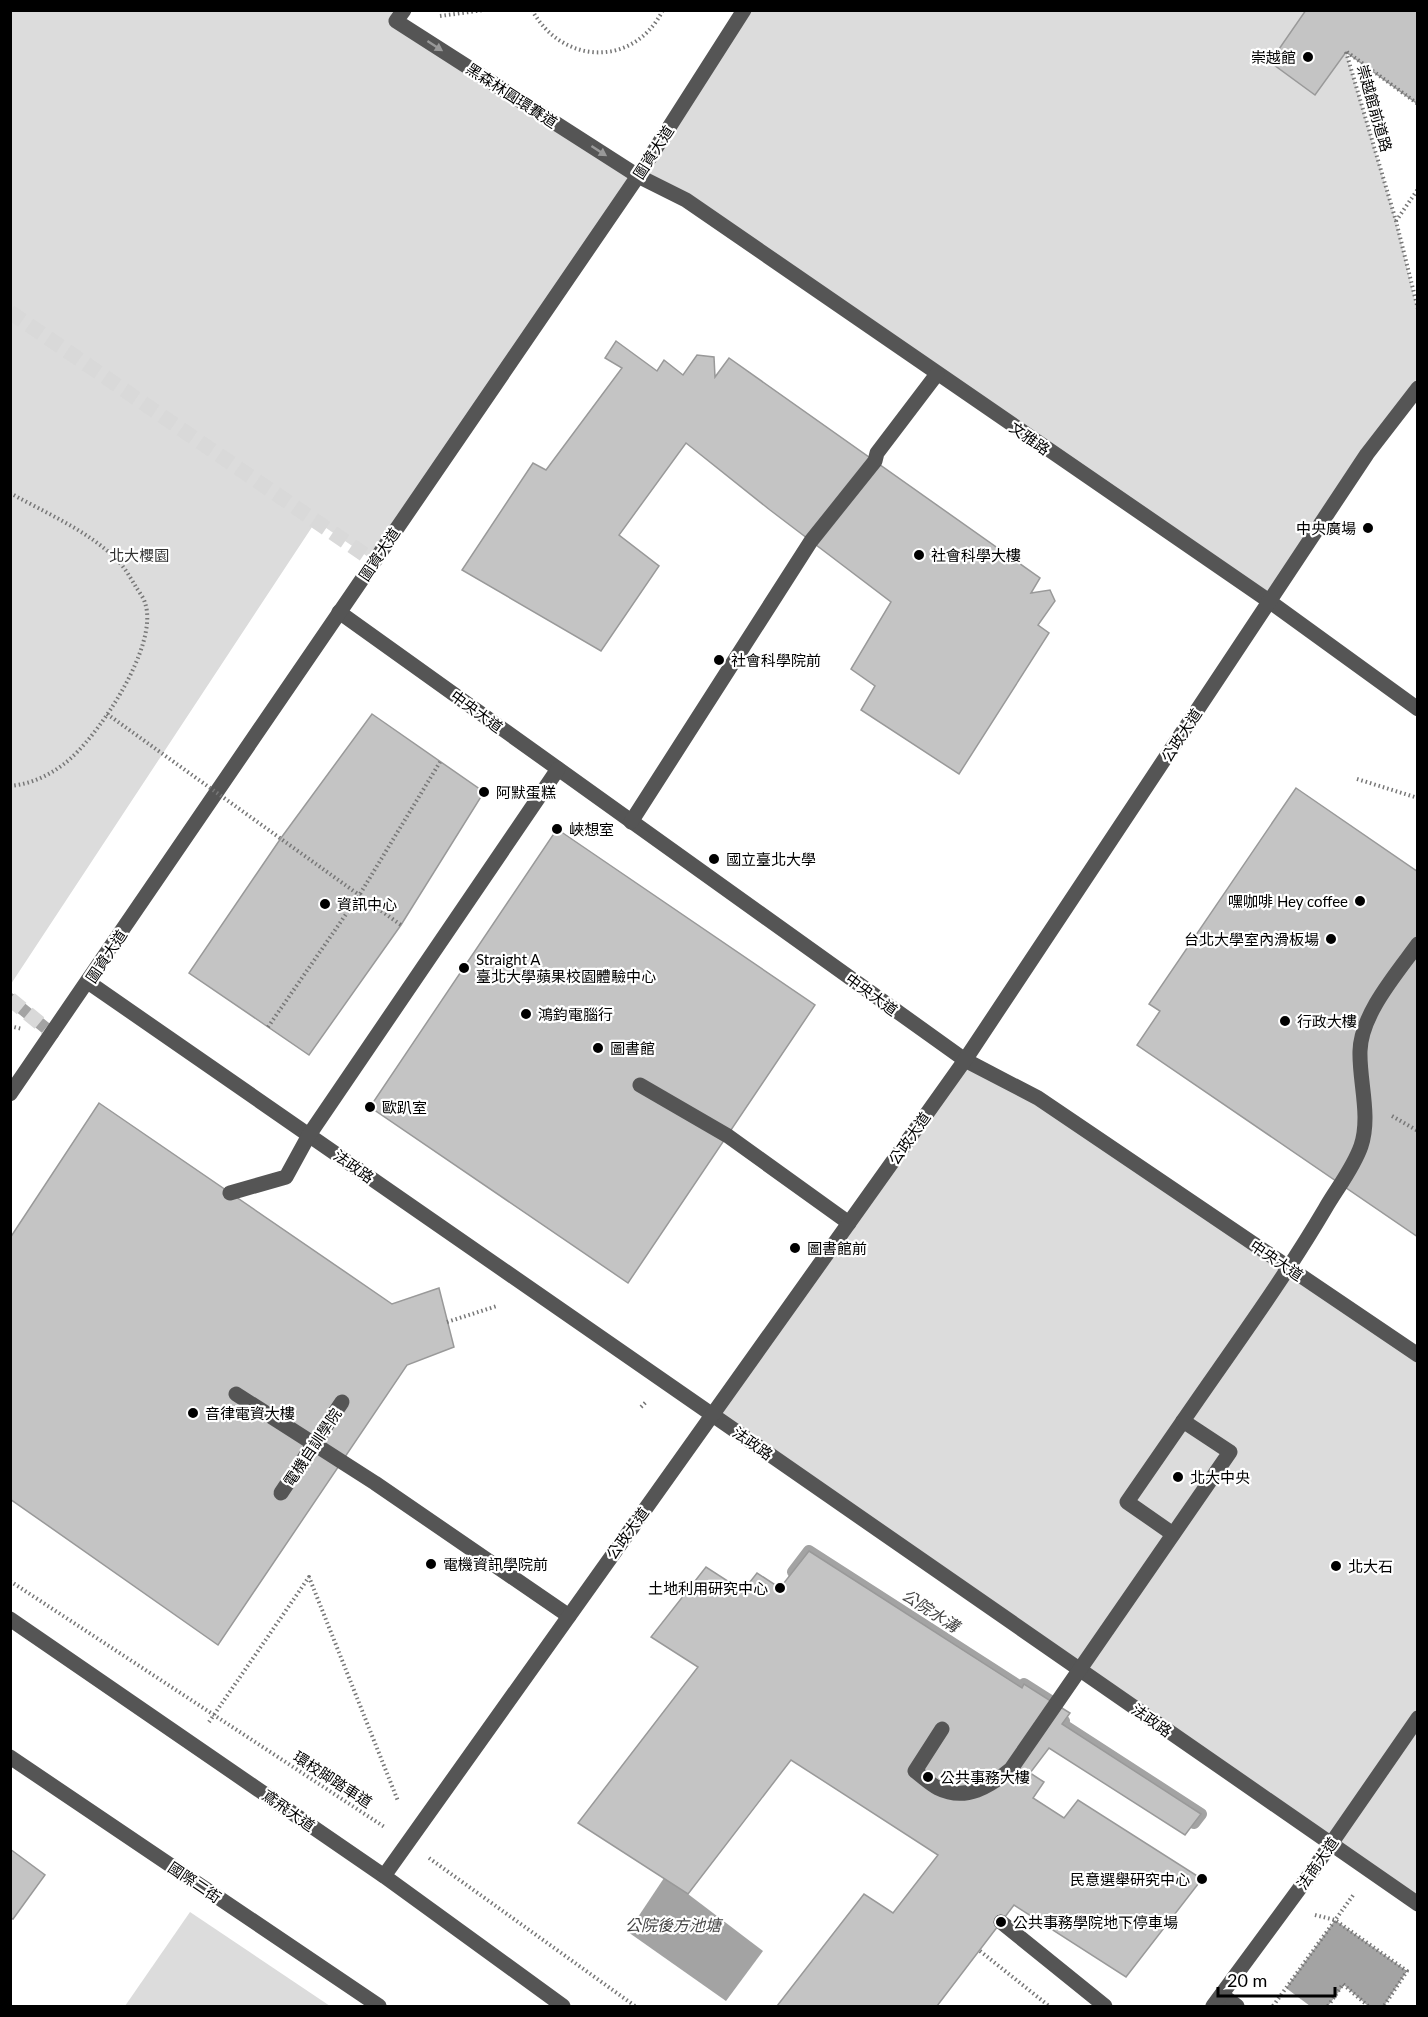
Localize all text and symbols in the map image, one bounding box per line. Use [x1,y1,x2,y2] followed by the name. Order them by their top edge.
[427,40,443,51] one-way arrow
[1251,48,1296,66] place label: 崇越館
[1301,50,1315,64] marker: 崇越館
[463,59,561,131] street label: 黑森林圓環賽道
[1354,62,1396,154] street label: 崇越館前道路
[629,122,677,182] street label: 圖資大道
[591,145,607,156] one-way arrow
[1006,418,1054,458] street label: 文雅路
[1296,519,1356,537] place label: 中央廣場
[1361,521,1375,535] marker: 中央廣場
[355,524,403,584] street label: 圖資大道
[109,546,169,564] park label: 北大櫻園
[931,546,1021,564] place label: 社會科學大樓
[912,548,926,562] marker: 社會科學大樓
[731,651,821,669] place label: 社會科學院前
[712,653,726,667] marker: 社會科學院前
[447,686,507,736] street label: 中央大道
[1157,705,1205,765] street label: 公政大道
[496,783,556,801] place label: 阿默蛋糕
[477,785,491,799] marker: 阿默蛋糕
[569,820,614,838] place label: 峽想室
[550,822,564,836] marker: 峽想室
[726,850,816,868] place label: 國立臺北大學
[707,852,721,866] marker: 國立臺北大學
[1228,892,1348,910] place label: 嘿咖啡 Hey coffee
[1353,894,1367,908] marker: 嘿咖啡 Hey coffee
[337,895,397,913] place label: 資訊中心
[318,897,332,911] marker: 資訊中心
[82,926,130,986] street label: 圖資大道
[1184,930,1319,948] place label: 台北大學室內滑板場
[1324,932,1338,946] marker: 台北大學室內滑板場
[476,950,656,985] place label: Straight A 臺北大學蘋果校園體驗中心
[457,961,471,975] marker: Straight A 臺北大學蘋果校園體驗中心
[842,969,902,1019] street label: 中央大道
[538,1005,613,1023] place label: 鴻鈞電腦行
[519,1007,533,1021] marker: 鴻鈞電腦行
[1297,1012,1357,1030] place label: 行政大樓
[1278,1014,1292,1028] marker: 行政大樓
[610,1039,655,1057] place label: 圖書館
[591,1041,605,1055] marker: 圖書館
[382,1098,427,1116] place label: 歐趴室
[363,1100,377,1114] marker: 歐趴室
[884,1108,934,1168] street label: 公政大道
[330,1146,378,1186] street label: 法政路
[1247,1236,1307,1284] street label: 中央大道
[807,1239,867,1257] place label: 圖書館前
[788,1241,802,1255] marker: 圖書館前
[205,1404,295,1422] place label: 音律電資大樓
[279,1405,345,1489] street label: 電機自訓學院
[186,1406,200,1420] marker: 音律電資大樓
[729,1423,777,1463] street label: 法政路
[1190,1468,1250,1486] place label: 北大中央
[1171,1470,1185,1484] marker: 北大中央
[602,1503,652,1563] street label: 公政大道
[443,1555,548,1573] place label: 電機資訊學院前
[424,1557,438,1571] marker: 電機資訊學院前
[1348,1557,1393,1575] place label: 北大石
[1329,1559,1343,1573] marker: 北大石
[648,1579,768,1597] place label: 土地利用研究中心
[773,1581,787,1595] marker: 土地利用研究中心
[899,1585,965,1636] water label: 公院水溝
[1128,1700,1176,1740] street label: 法政路
[290,1747,376,1811] street label: 環校脚踏車道
[940,1768,1030,1786] place label: 公共事務大樓
[921,1770,935,1784] marker: 公共事務大樓
[259,1785,319,1835] street label: 鳶飛大道
[1292,1833,1342,1893] street label: 法商大道
[165,1858,225,1906] street label: 國際二街
[1070,1870,1190,1888] place label: 民意選舉研究中心
[1195,1872,1209,1886] marker: 民意選舉研究中心
[1013,1913,1178,1931] place label: 公共事務學院地下停車場
[625,1915,724,1934] water label: 公院後方池塘
[994,1915,1008,1929] marker: 公共事務學院地下停車場
[1218,1960,1335,1998] scale bar
[1227,1969,1267,1991] text: 20 m

